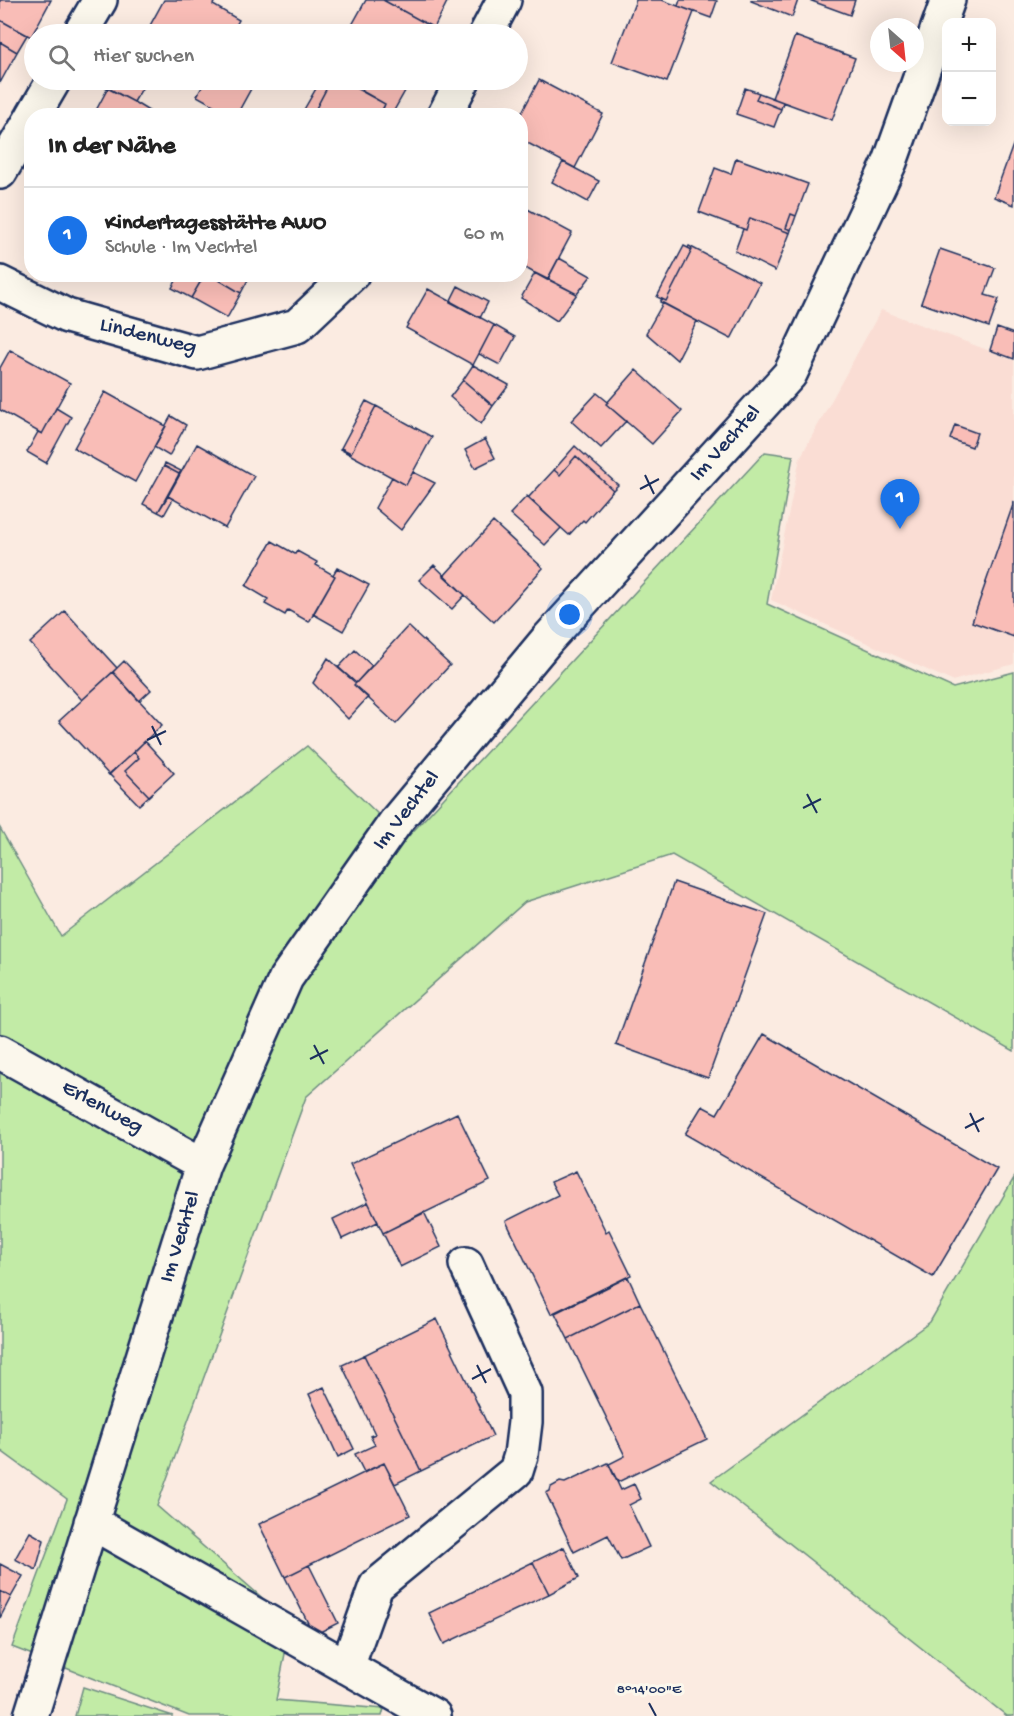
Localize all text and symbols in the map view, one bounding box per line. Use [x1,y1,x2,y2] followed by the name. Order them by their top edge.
[870,18,924,72] north arrow
[942,18,996,126] map controls
[942,18,996,72] button: +
[24,24,528,90] search box
[45,41,78,74] icon: search
[93,44,194,70] text: Hier suchen
[942,72,996,126] button: −
[48,132,176,163] text: In der Nähe
[105,211,326,237] text: Kindertagesstätte AWO
[63,224,72,247] text: 1
[464,224,504,247] text: 60 m
[105,237,257,260] text: Schule · Im Vechtel
[97,312,199,362] street label: Lindenweg
[685,400,767,488] street label: Im Vechtel
[880,480,920,529] pin: 1
[555,600,584,629] your location
[368,766,446,856] street label: Im Vechtel
[57,1075,147,1141] street label: Erlenweg
[155,1188,207,1286] street label: Im Vechtel
[617,1681,682,1699] text: 8°14'00"E

